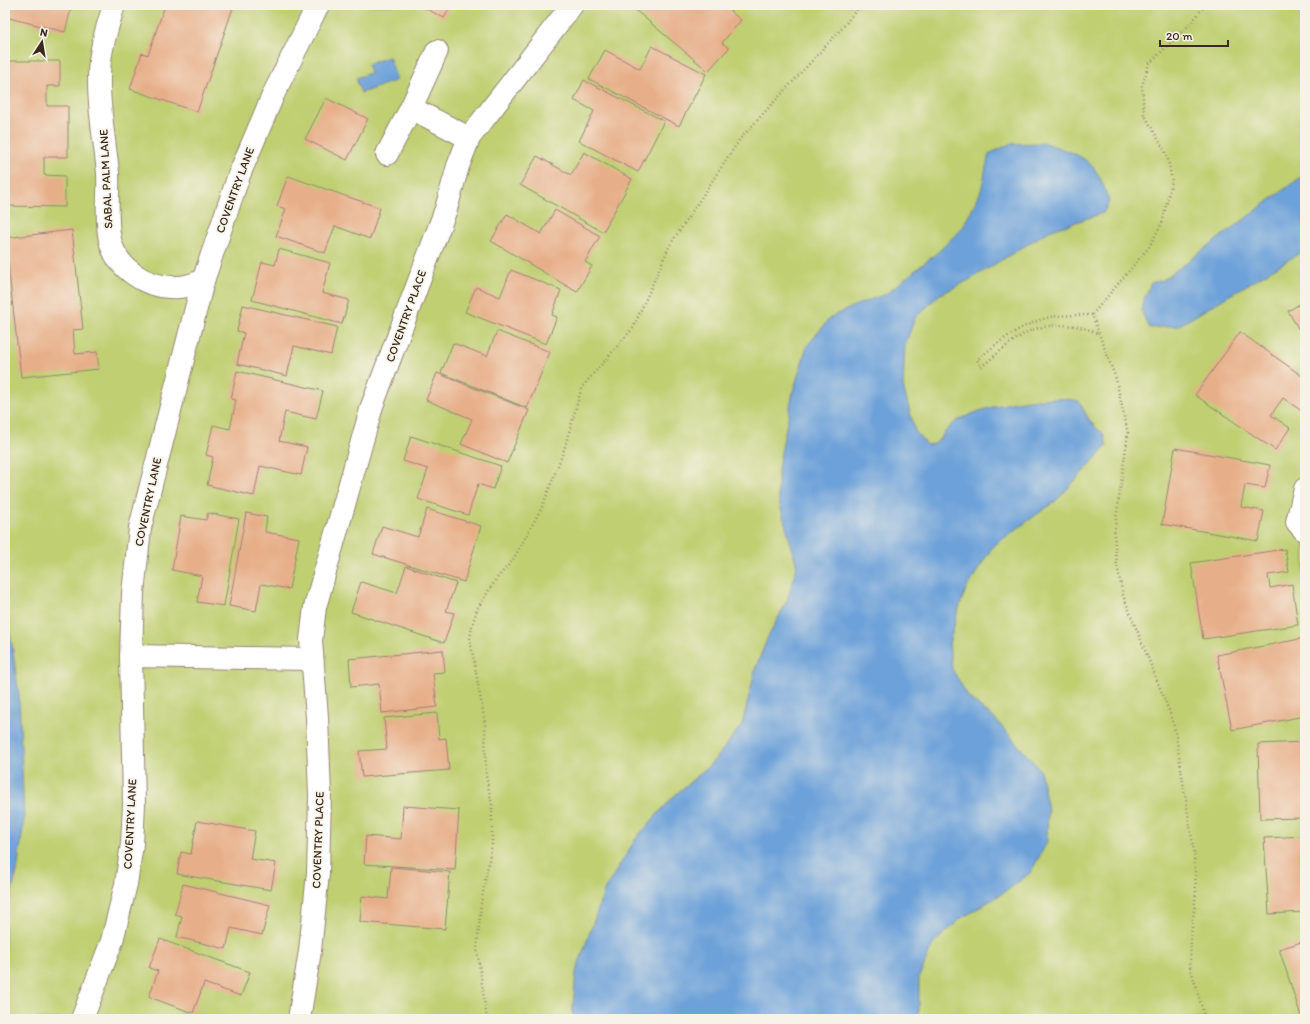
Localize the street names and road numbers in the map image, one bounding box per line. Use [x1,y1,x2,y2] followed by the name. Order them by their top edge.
[96,129,116,229] street label: SABAL PALM LANE
[213,145,257,235] street label: COVENTRY LANE
[383,268,429,364] street label: COVENTRY PLACE
[132,456,164,548] street label: COVENTRY LANE
[121,778,139,870] street label: COVENTRY LANE
[309,791,327,889] street label: COVENTRY PLACE

